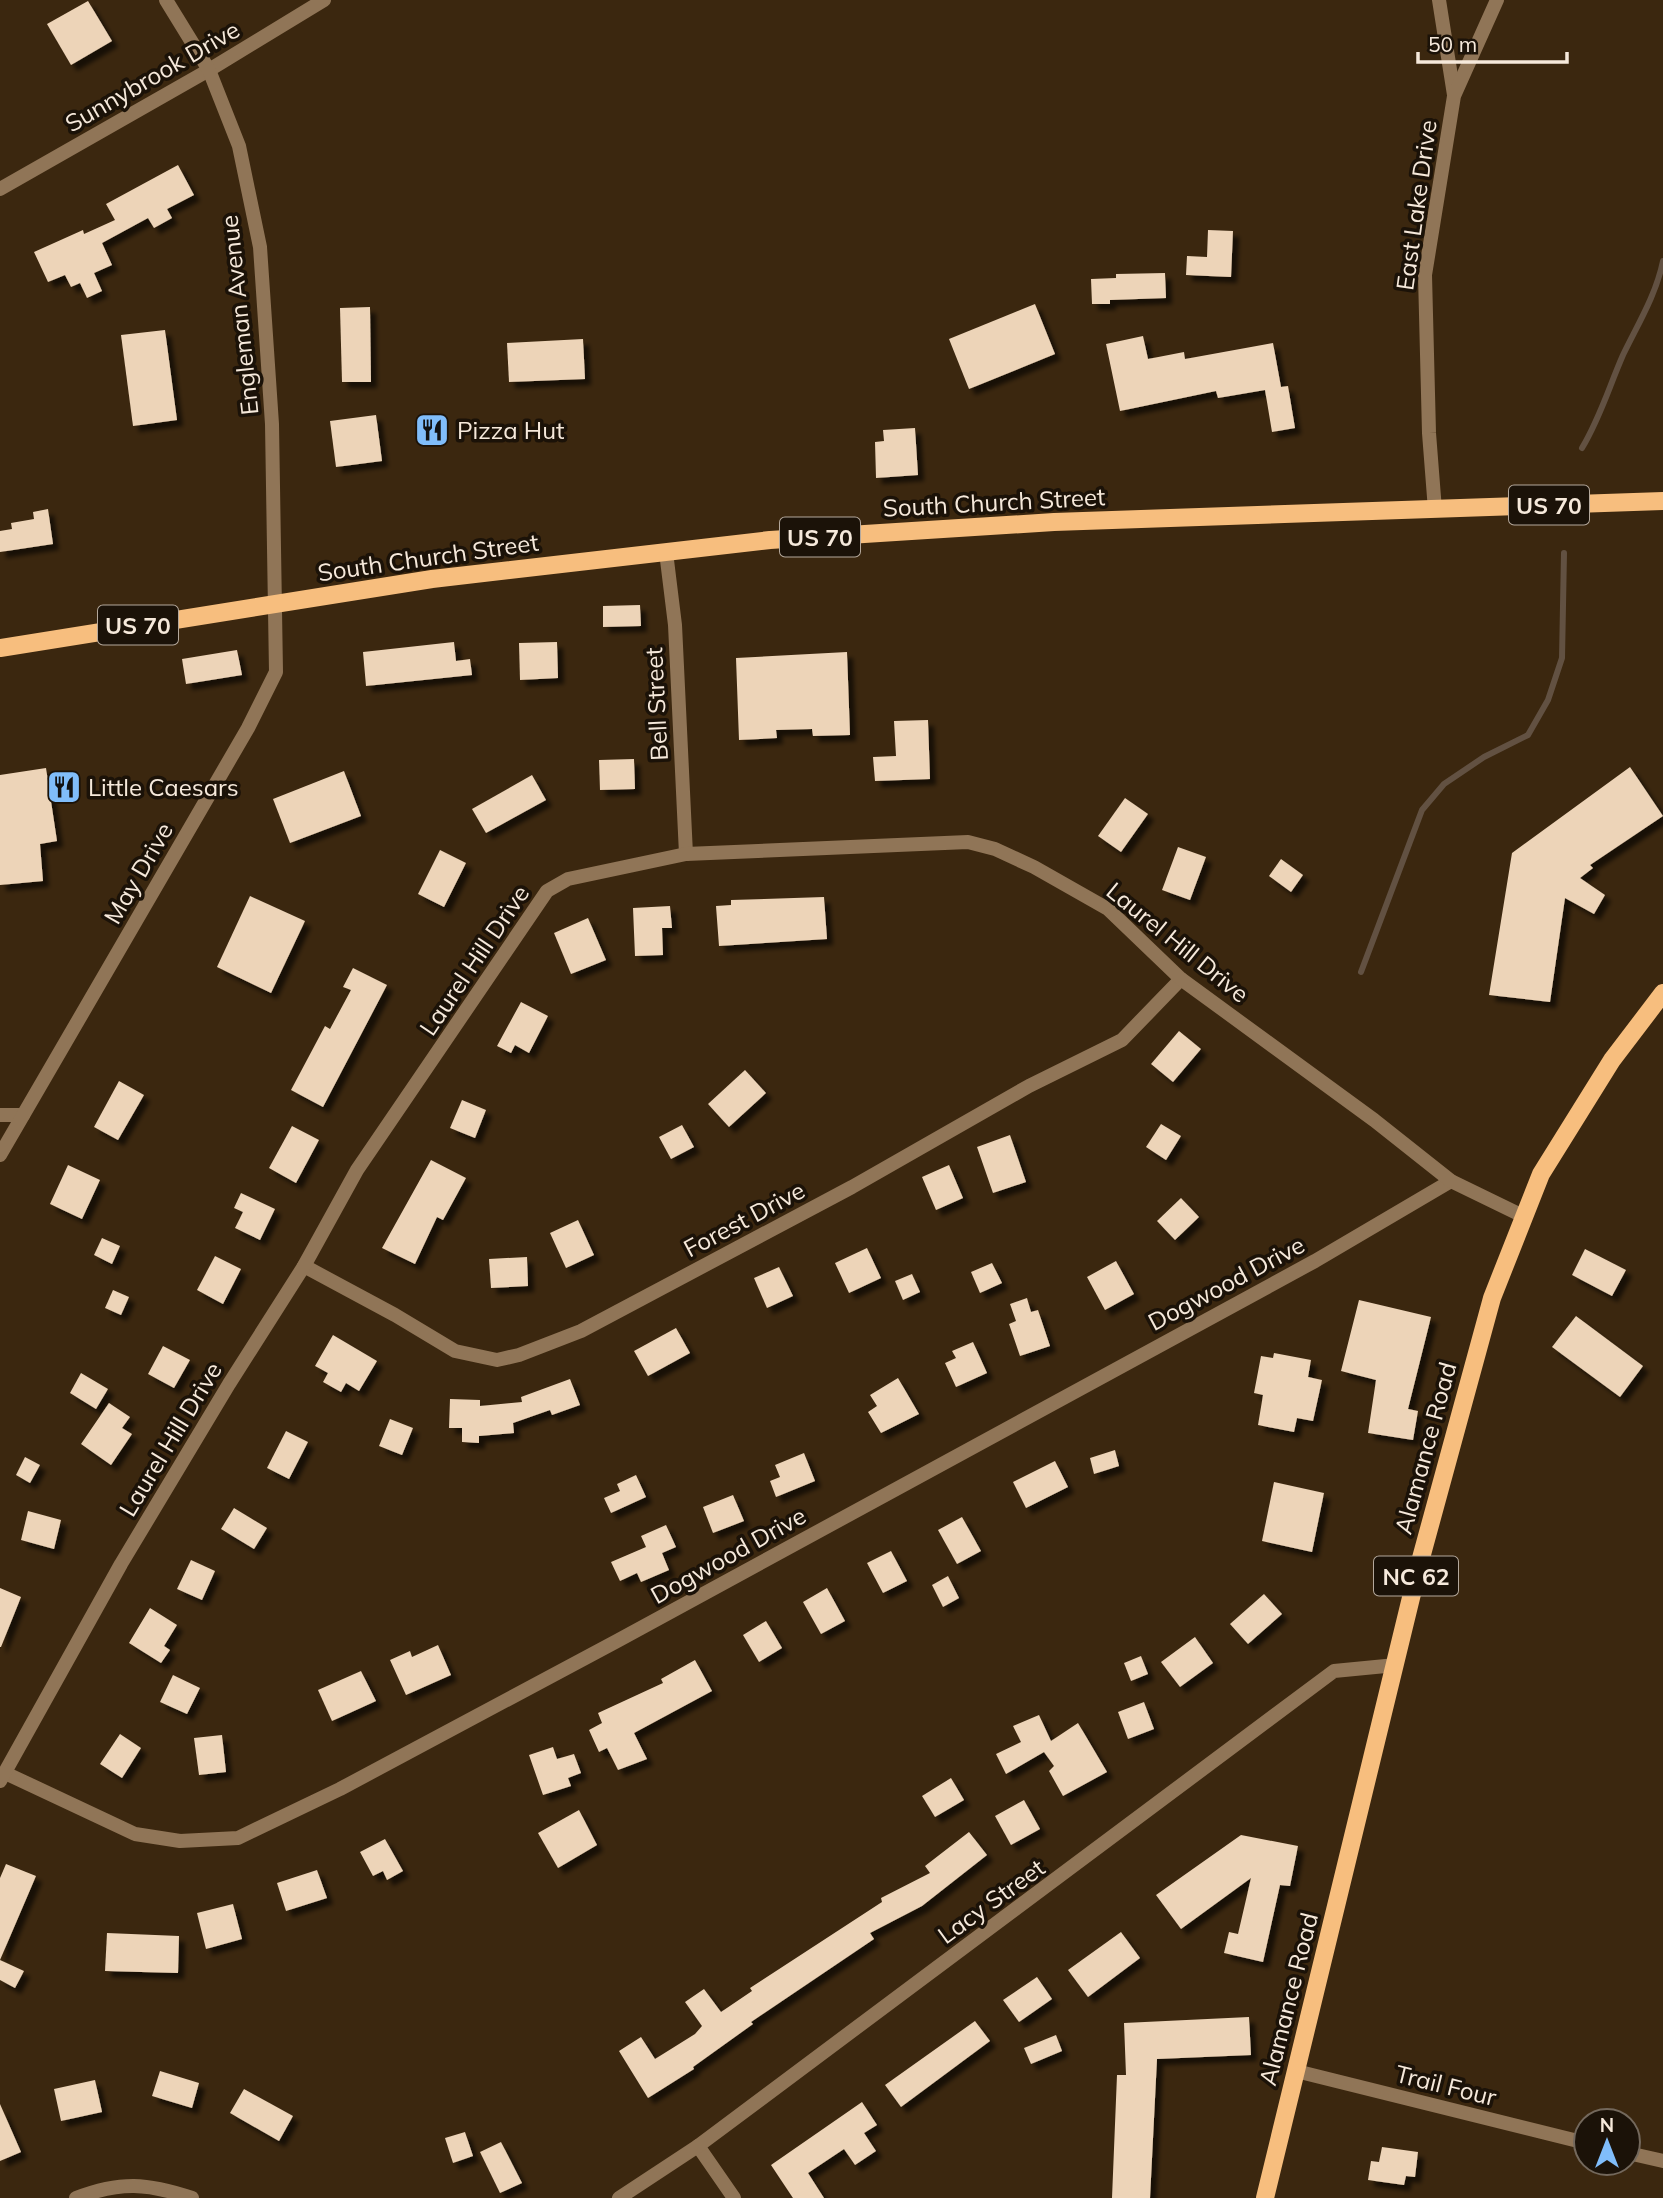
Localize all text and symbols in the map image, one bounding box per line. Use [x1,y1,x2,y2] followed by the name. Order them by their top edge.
[59,14,245,138] street label: Sunnybrook Drive
[1418,21,1567,65] scale bar
[1428,31,1477,57] text: 50 m
[1389,118,1443,292] street label: East Lake Drive
[214,214,264,416] street label: Engleman Avenue
[413,411,451,449] restaurant icon: Pizza Hut
[457,415,564,445] place label: Pizza Hut
[882,481,1106,523] street label: South Church Street
[1509,485,1589,524] road number: US 70
[780,517,860,556] road number: US 70
[316,527,540,587] street label: South Church Street
[98,606,178,645] road number: US 70
[638,647,674,761] street label: Bell Street
[45,768,83,806] restaurant icon: Little Caesars
[88,772,239,802] place label: Little Caesars
[97,817,179,929] street label: May Drive
[1101,875,1255,1009] street label: Laurel Hill Drive
[413,879,535,1041] street label: Laurel Hill Drive
[678,1175,810,1263] street label: Forest Drive
[1143,1229,1309,1337] street label: Dogwood Drive
[112,1356,228,1522] street label: Laurel Hill Drive
[1388,1359,1462,1537] street label: Alamance Road
[645,1500,811,1610] street label: Dogwood Drive
[1374,1556,1458,1596] road number: NC 62
[932,1852,1050,1950] street label: Lacy Street
[1252,1909,1324,2089] street label: Alamance Road
[1393,2058,1500,2112] street label: Trail Four
[1572,2107,1642,2177] north arrow
[1600,2113,1614,2137] text: N

